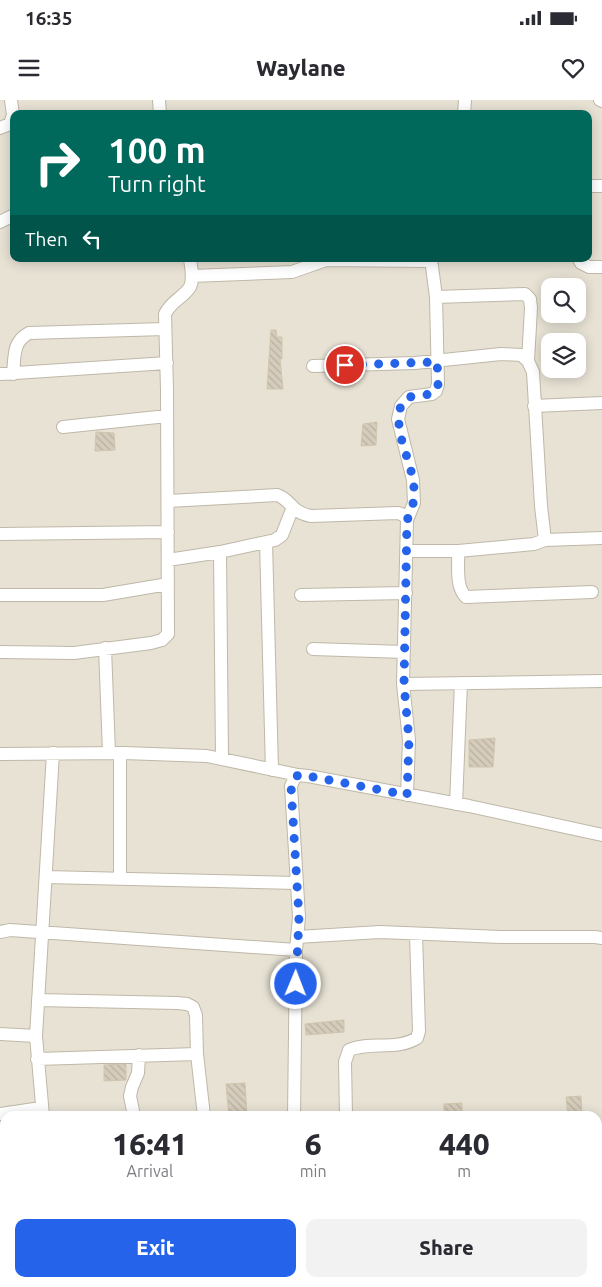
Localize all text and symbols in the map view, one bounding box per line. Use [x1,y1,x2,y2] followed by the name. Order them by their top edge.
[25,7,73,29] text: 16:35
[15,54,43,82] icon: menu
[559,54,587,82] icon: heart
[256,55,346,80] text: Waylane
[25,130,90,195] icon: right
[108,130,206,170] text: 100 m
[108,171,206,196] text: Turn right
[78,225,106,253] icon: left
[25,228,68,250] text: Then
[541,278,586,378] map controls
[541,278,586,323] button: search
[541,333,586,378] button: layers
[324,344,366,386] pin
[331,351,359,379] icon: arrive
[269,957,321,1009] position arrow
[112,1127,187,1161] text: 16:41
[305,1127,322,1161] text: 6
[439,1127,490,1161] text: 440
[127,1162,173,1180] text: Arrival
[300,1162,327,1180] text: min
[457,1162,471,1180] text: m
[15,1219,296,1277] button: Exit
[306,1219,587,1277] button: Share

